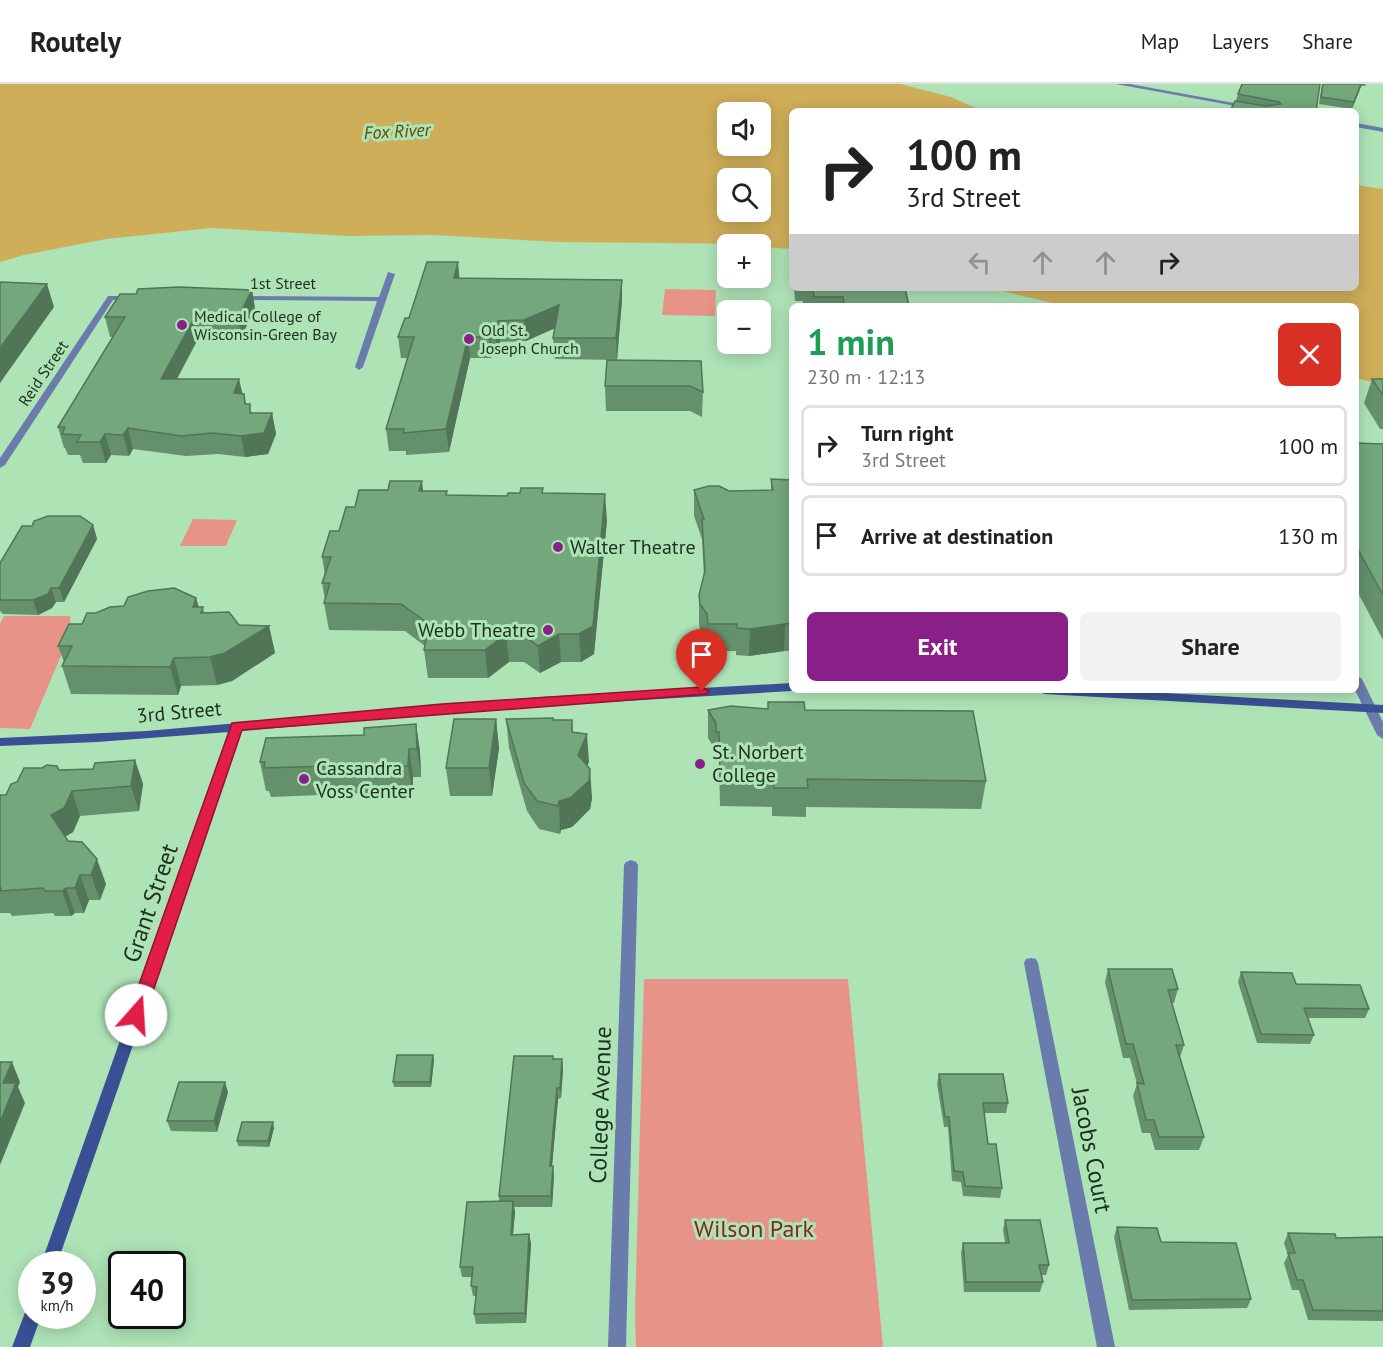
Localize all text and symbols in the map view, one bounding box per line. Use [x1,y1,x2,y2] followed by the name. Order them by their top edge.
[30,23,121,60] text: Routely
[1141,28,1179,55] text: Map
[1212,28,1269,55] text: Layers
[1302,28,1353,55] text: Share
[717,102,771,354] map controls
[717,102,771,156] button: sound
[363,118,432,144] water label: Fox River
[906,127,1022,182] text: 100 m
[807,132,885,210] icon: right
[717,168,771,222] button: search
[906,180,1021,214] text: 3rd Street
[717,234,771,288] button: +
[963,246,996,279] icon: left
[1026,246,1059,279] icon: ahead
[1089,246,1122,279] icon: ahead
[1152,246,1185,279] icon: right
[250,273,317,293] street label: 1st Street
[717,300,771,354] button: −
[194,306,338,344] place label: Medical College of Wisconsin-Green Bay
[175,318,189,332] marker: Medical College of Wisconsin-Green Bay
[807,318,895,365] text: 1 min
[480,320,579,358] place label: Old St. Joseph Church
[1278,323,1341,386] button: close
[462,332,476,346] marker: Old St. Joseph Church
[14,336,73,410] street label: Reid Street
[807,364,925,390] text: 230 m · 12:13
[861,419,953,447] text: Turn right
[810,429,843,462] icon: right
[1278,432,1338,460] text: 100 m
[861,447,946,473] text: 3rd Street
[810,519,843,552] icon: arrive
[861,522,1053,550] text: Arrive at destination
[1278,522,1338,550] text: 130 m
[570,534,696,560] place label: Walter Theatre
[551,540,565,554] marker: Walter Theatre
[807,612,1068,681] button: Exit
[1080,612,1341,681] button: Share
[418,617,536,643] place label: Webb Theatre
[541,623,555,637] marker: Webb Theatre
[676,629,727,691] pin
[685,638,718,671] icon: arrive
[136,695,223,729] street label: 3rd Street
[712,739,804,788] place label: St. Norbert College
[315,755,415,804] place label: Cassandra Voss Center
[693,757,707,771] marker: St. Norbert College
[297,772,311,786] marker: Cassandra Voss Center
[115,839,185,967] street label: Grant Street
[104,983,168,1047] position arrow
[582,1026,618,1184] street label: College Avenue
[1064,1084,1119,1215] street label: Jacobs Court
[694,1213,814,1244] park label: Wilson Park
[108,1251,186,1329] speed limit sign: 40
[40,1263,74,1302] text: 39
[41,1296,73,1315] text: km/h

